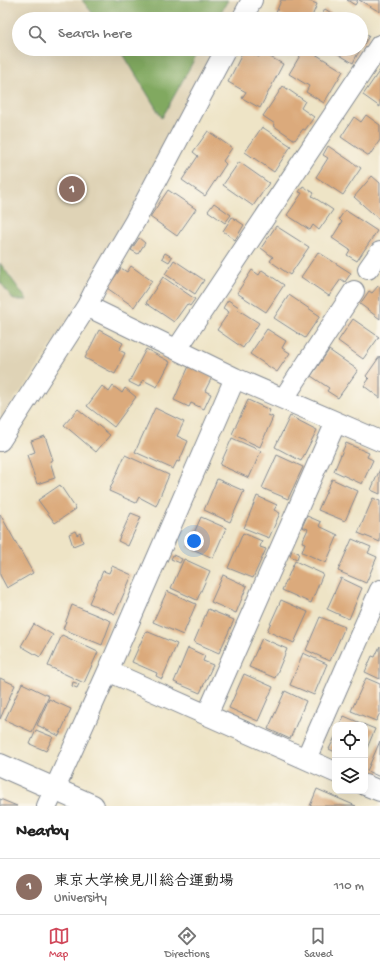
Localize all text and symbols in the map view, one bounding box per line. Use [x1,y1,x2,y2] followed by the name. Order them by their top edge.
[12,12,368,56] search box
[26,23,48,45] icon: search
[58,25,132,43] text: Search here
[59,174,85,204] pin: 1
[184,531,204,551] your location
[332,722,368,794] map controls
[332,722,368,758] button: locate
[332,758,368,794] button: layers
[16,822,69,842] text: Nearby
[54,873,234,891] text: 東京大学検見川総合運動場
[26,879,32,894] text: 1
[334,879,364,894] text: 110 m
[54,891,107,906] text: University
[48,925,70,961] tab: Map
[165,925,209,961] tab: Directions
[304,925,332,961] tab: Saved

